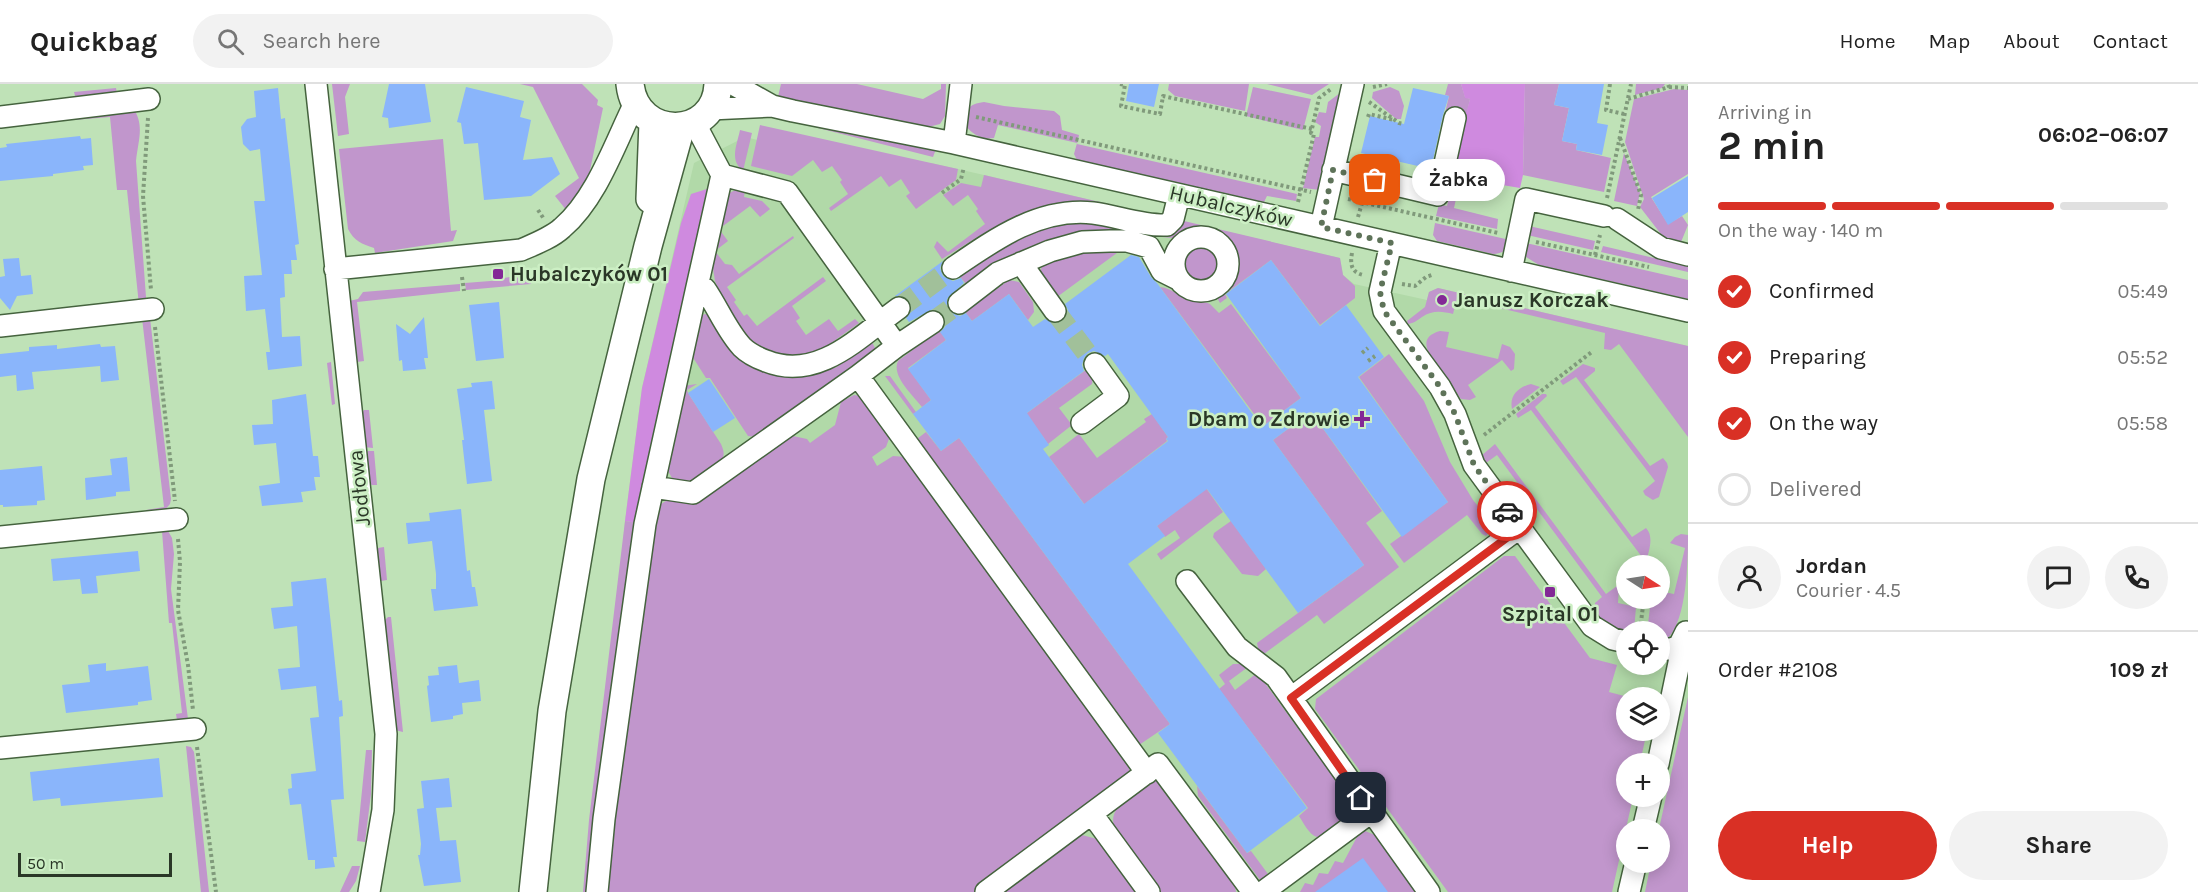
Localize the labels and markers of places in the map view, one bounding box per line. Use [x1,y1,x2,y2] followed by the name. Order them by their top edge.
[1349,154,1400,205] pin
[1411,159,1504,201] callout: Żabka
[510,262,668,286] place label: Hubalczyków 01
[491,267,505,281] marker: Hubalczyków 01
[1454,288,1609,312] place label: Janusz Korczak
[1435,293,1449,307] marker: Janusz Korczak
[1188,407,1350,431] place label: Dbam o Zdrowie
[1355,412,1369,426] marker: Dbam o Zdrowie
[1543,585,1557,599] marker: Szpital 01
[1502,602,1598,626] place label: Szpital 01
[1335,772,1386,823] pin

